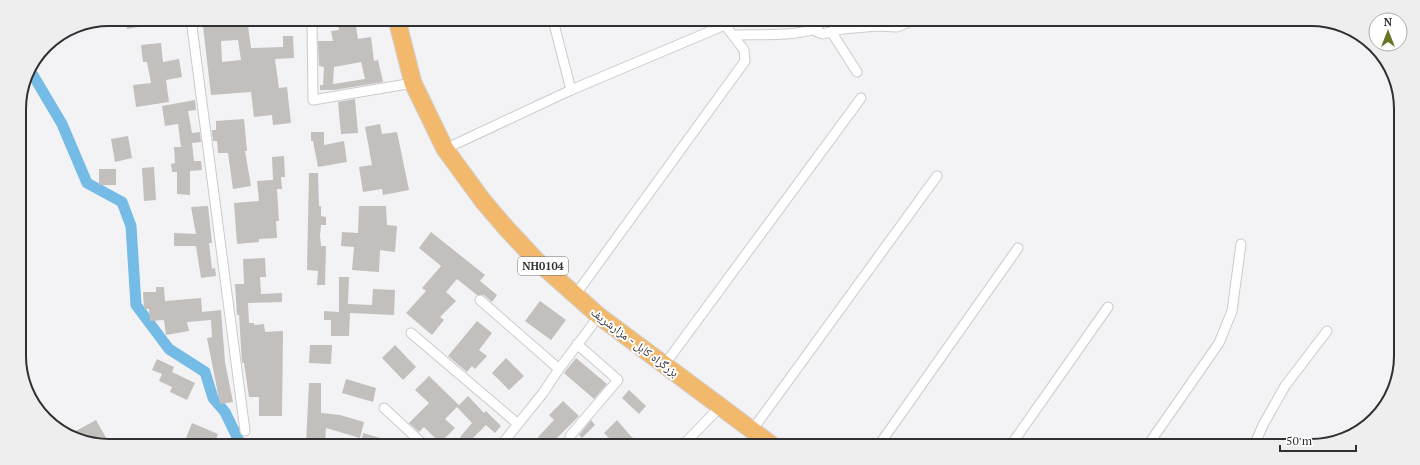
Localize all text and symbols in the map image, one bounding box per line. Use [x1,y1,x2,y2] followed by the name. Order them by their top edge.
[1368,12,1408,52] north arrow
[1384,15,1393,29] text: N
[518,257,568,275] road number: NH0104
[588,304,682,380] street label: بزرگراه کابل - مزارشریف
[1280,427,1356,453] scale bar
[1286,433,1313,448] text: 50 m

